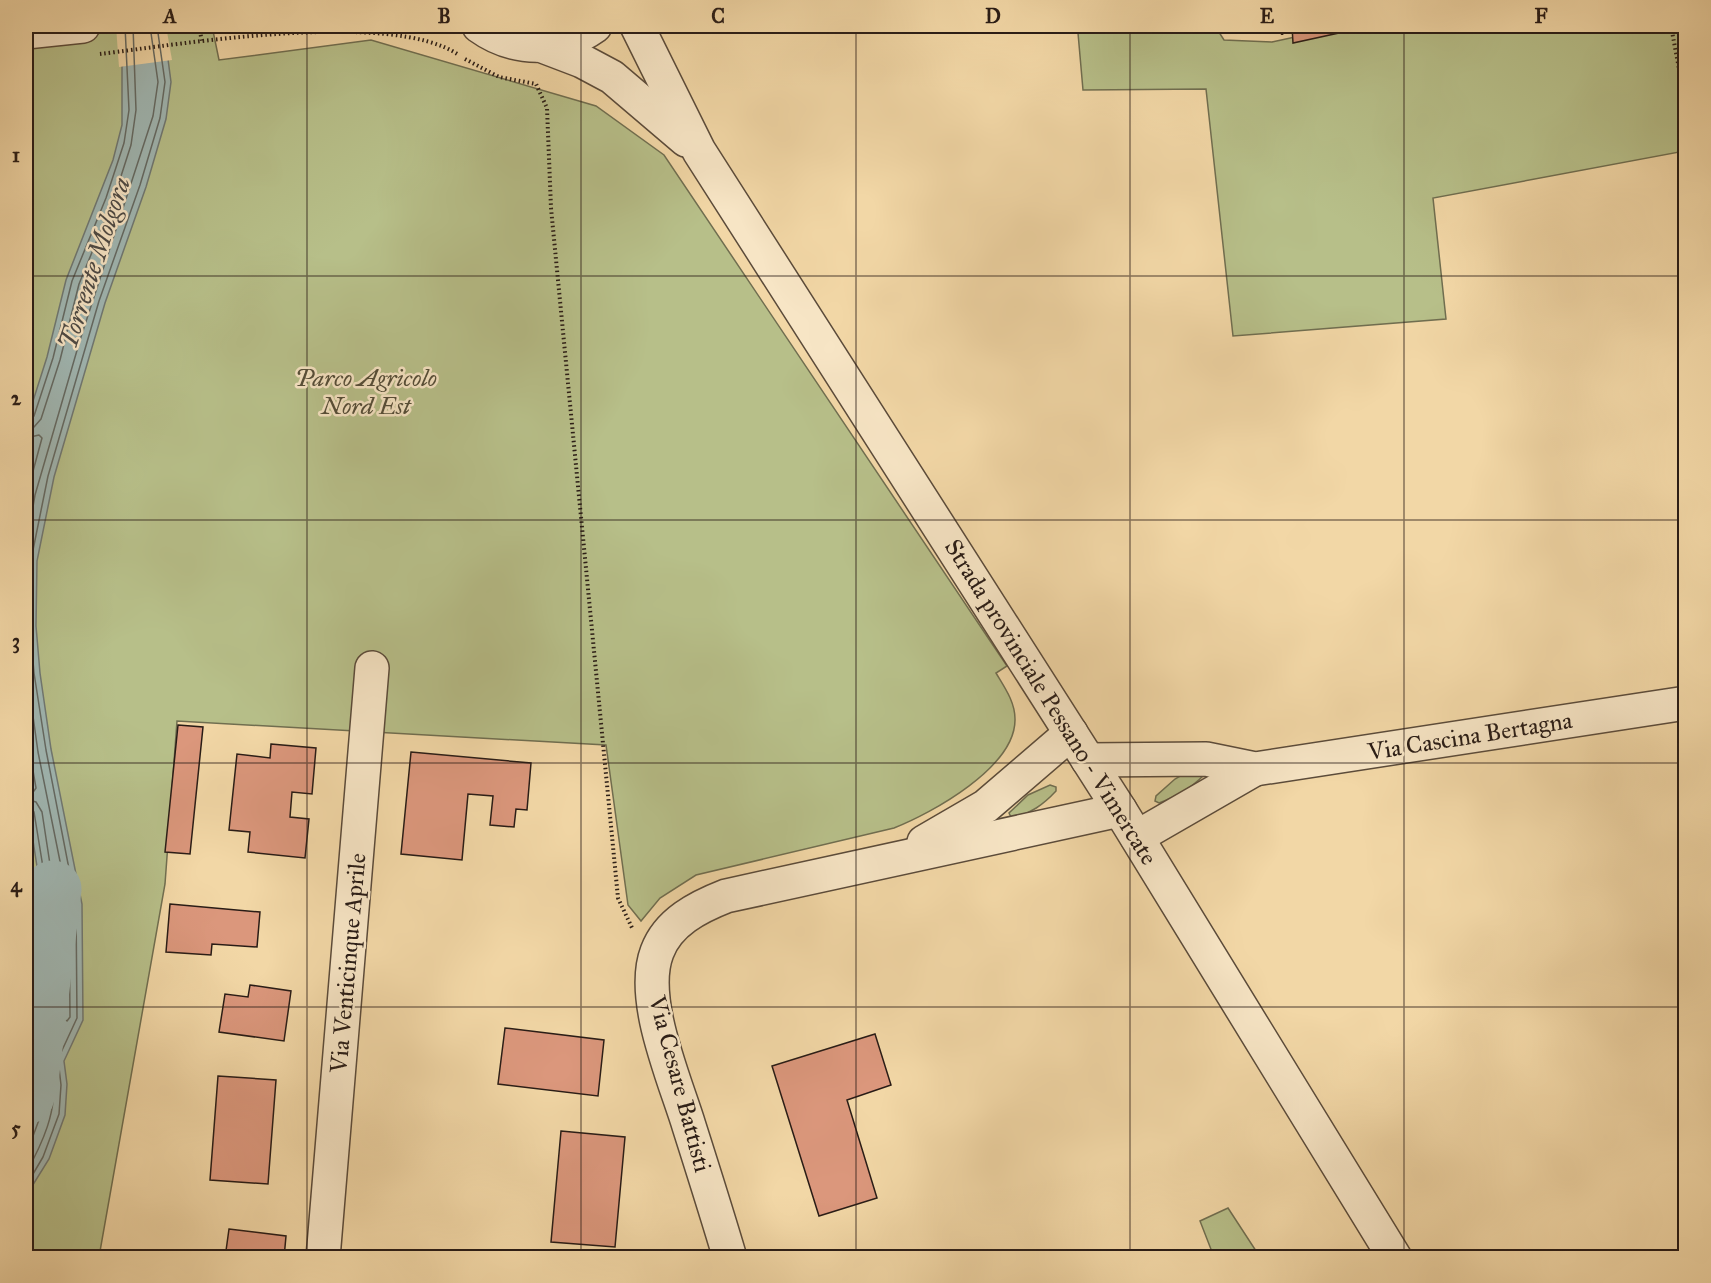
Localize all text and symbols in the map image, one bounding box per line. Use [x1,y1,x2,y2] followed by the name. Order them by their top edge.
[161,4,177,28] text: A
[437,4,451,28] text: B
[711,4,725,28] text: C
[985,4,1001,28] text: D
[1260,4,1275,28] text: E
[1534,4,1548,28] text: F
[12,143,20,167] text: 1
[51,173,137,353] water label: Torrente Molgora
[295,363,437,421] park label: Parco Agricolo Nord Est
[11,386,22,410] text: 2
[938,534,1164,870] street label: Strada provinciale Pessano - Vimercate
[12,629,20,654] text: 3
[1365,705,1575,767] street label: Via Cascina Bertagna
[323,852,373,1075] street label: Via Venticinque Aprile
[10,873,22,898] text: 4
[642,992,718,1176] street label: Via Cesare Battisti
[11,1116,21,1140] text: 5

